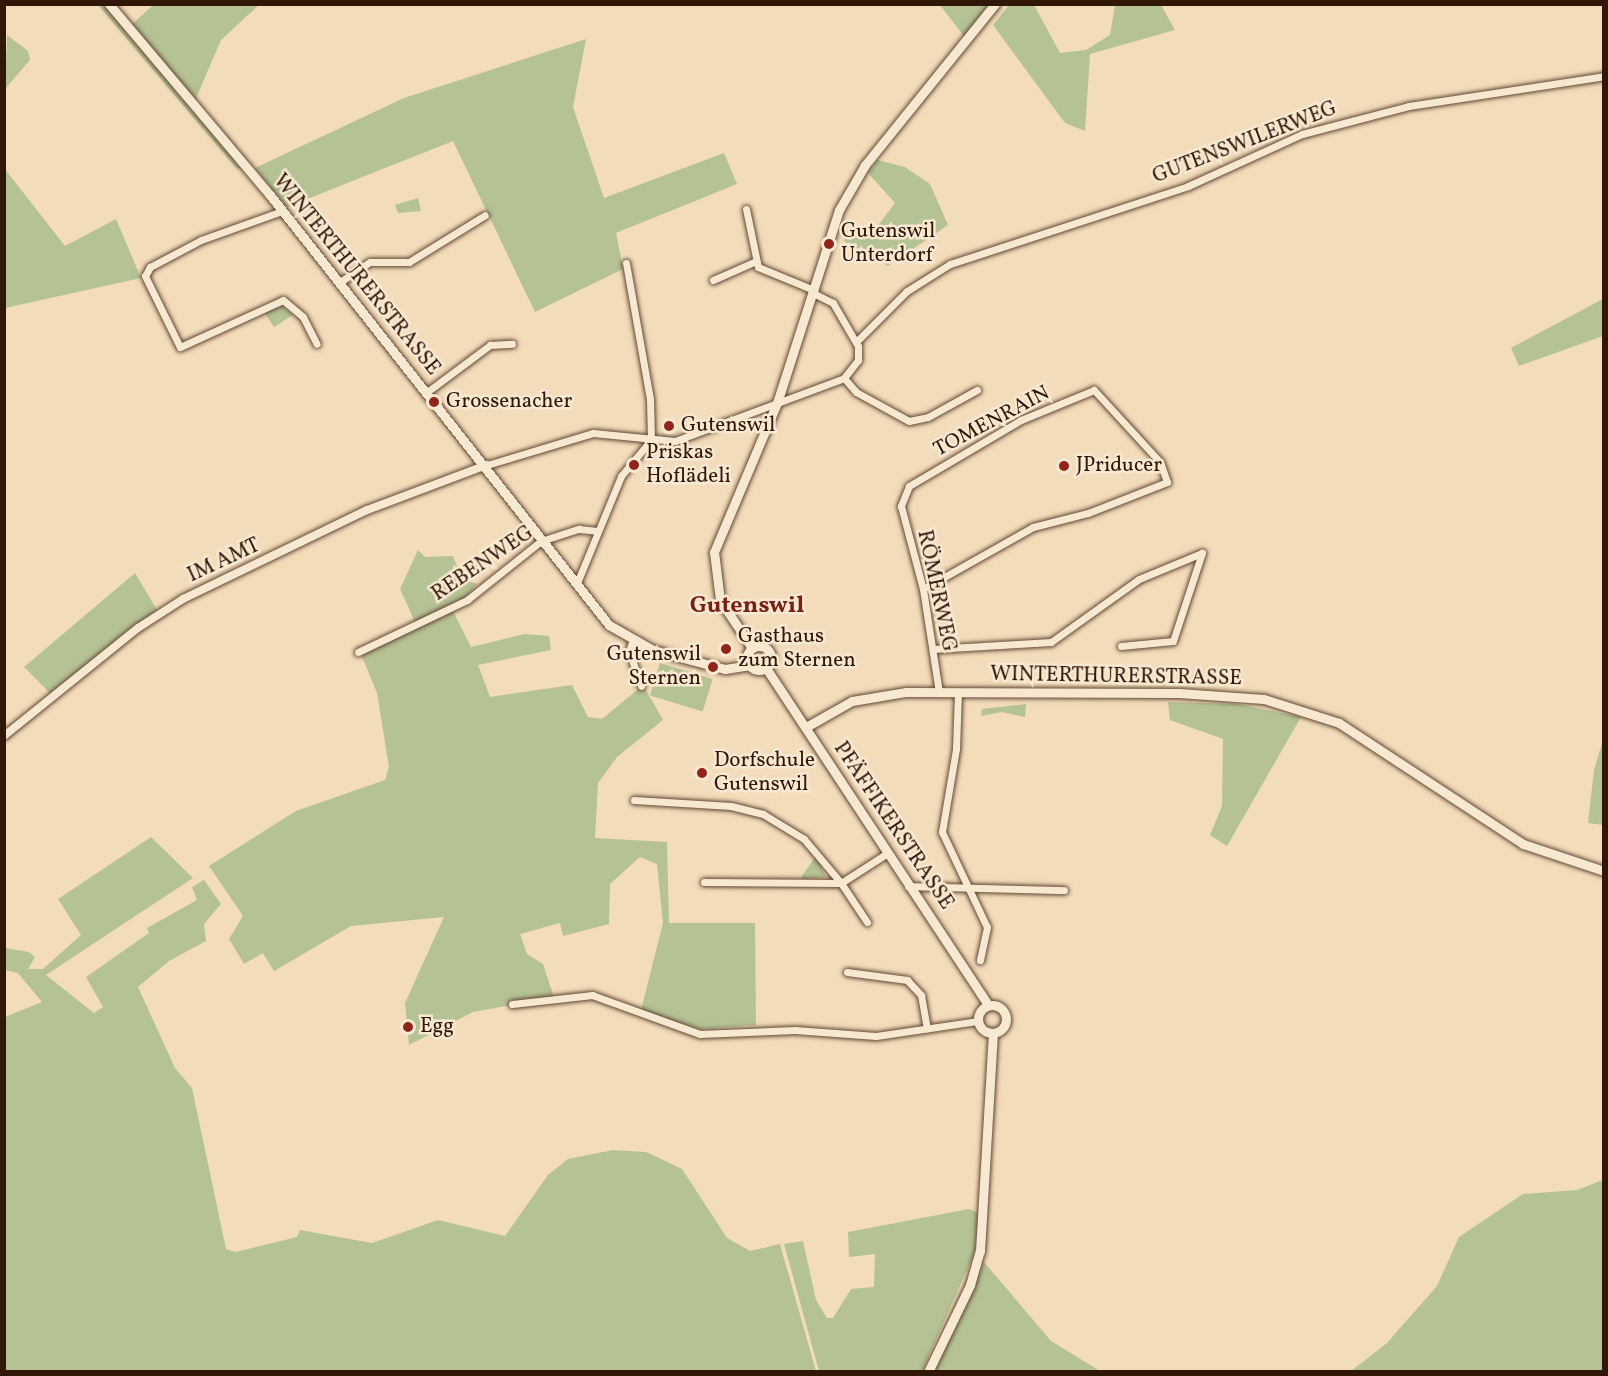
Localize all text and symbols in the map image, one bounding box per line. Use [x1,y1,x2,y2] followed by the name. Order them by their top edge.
[1149,96,1341,190] street label: GUTENSWILERWEG
[267,169,445,381] street label: WINTERTHURERSTRASSE
[841,219,935,269] place label: Gutenswil Unterdorf
[822,237,836,251] marker: Gutenswil Unterdorf
[930,381,1054,463] street label: TOMENRAIN
[446,389,572,415] place label: Grossenacher
[427,395,441,409] marker: Grossenacher
[681,413,775,439] place label: Gutenswil
[662,419,676,433] marker: Gutenswil
[646,440,731,490] place label: Priskas Hoflädeli
[1076,453,1162,479] place label: JPriducer
[627,458,641,472] marker: Priskas Hoflädeli
[1057,459,1071,473] marker: JPriducer
[427,521,539,607] street label: REBENWEG
[911,528,961,654] street label: RÖMERWEG
[184,533,264,589] street label: IM AMT
[690,593,804,621] district label: Gutenswil
[738,624,856,674] place label: Gasthaus zum Sternen
[607,642,701,692] place label: Gutenswil Sternen
[719,642,733,656] marker: Gasthaus zum Sternen
[706,660,720,674] marker: Gutenswil Sternen
[990,662,1242,692] street label: WINTERTHURERSTRASSE
[827,737,959,915] street label: PFÄFFIKERSTRASSE
[714,748,815,798] place label: Dorfschule Gutenswil
[695,766,709,780] marker: Dorfschule Gutenswil
[420,1014,454,1040] place label: Egg
[401,1020,415,1034] marker: Egg

